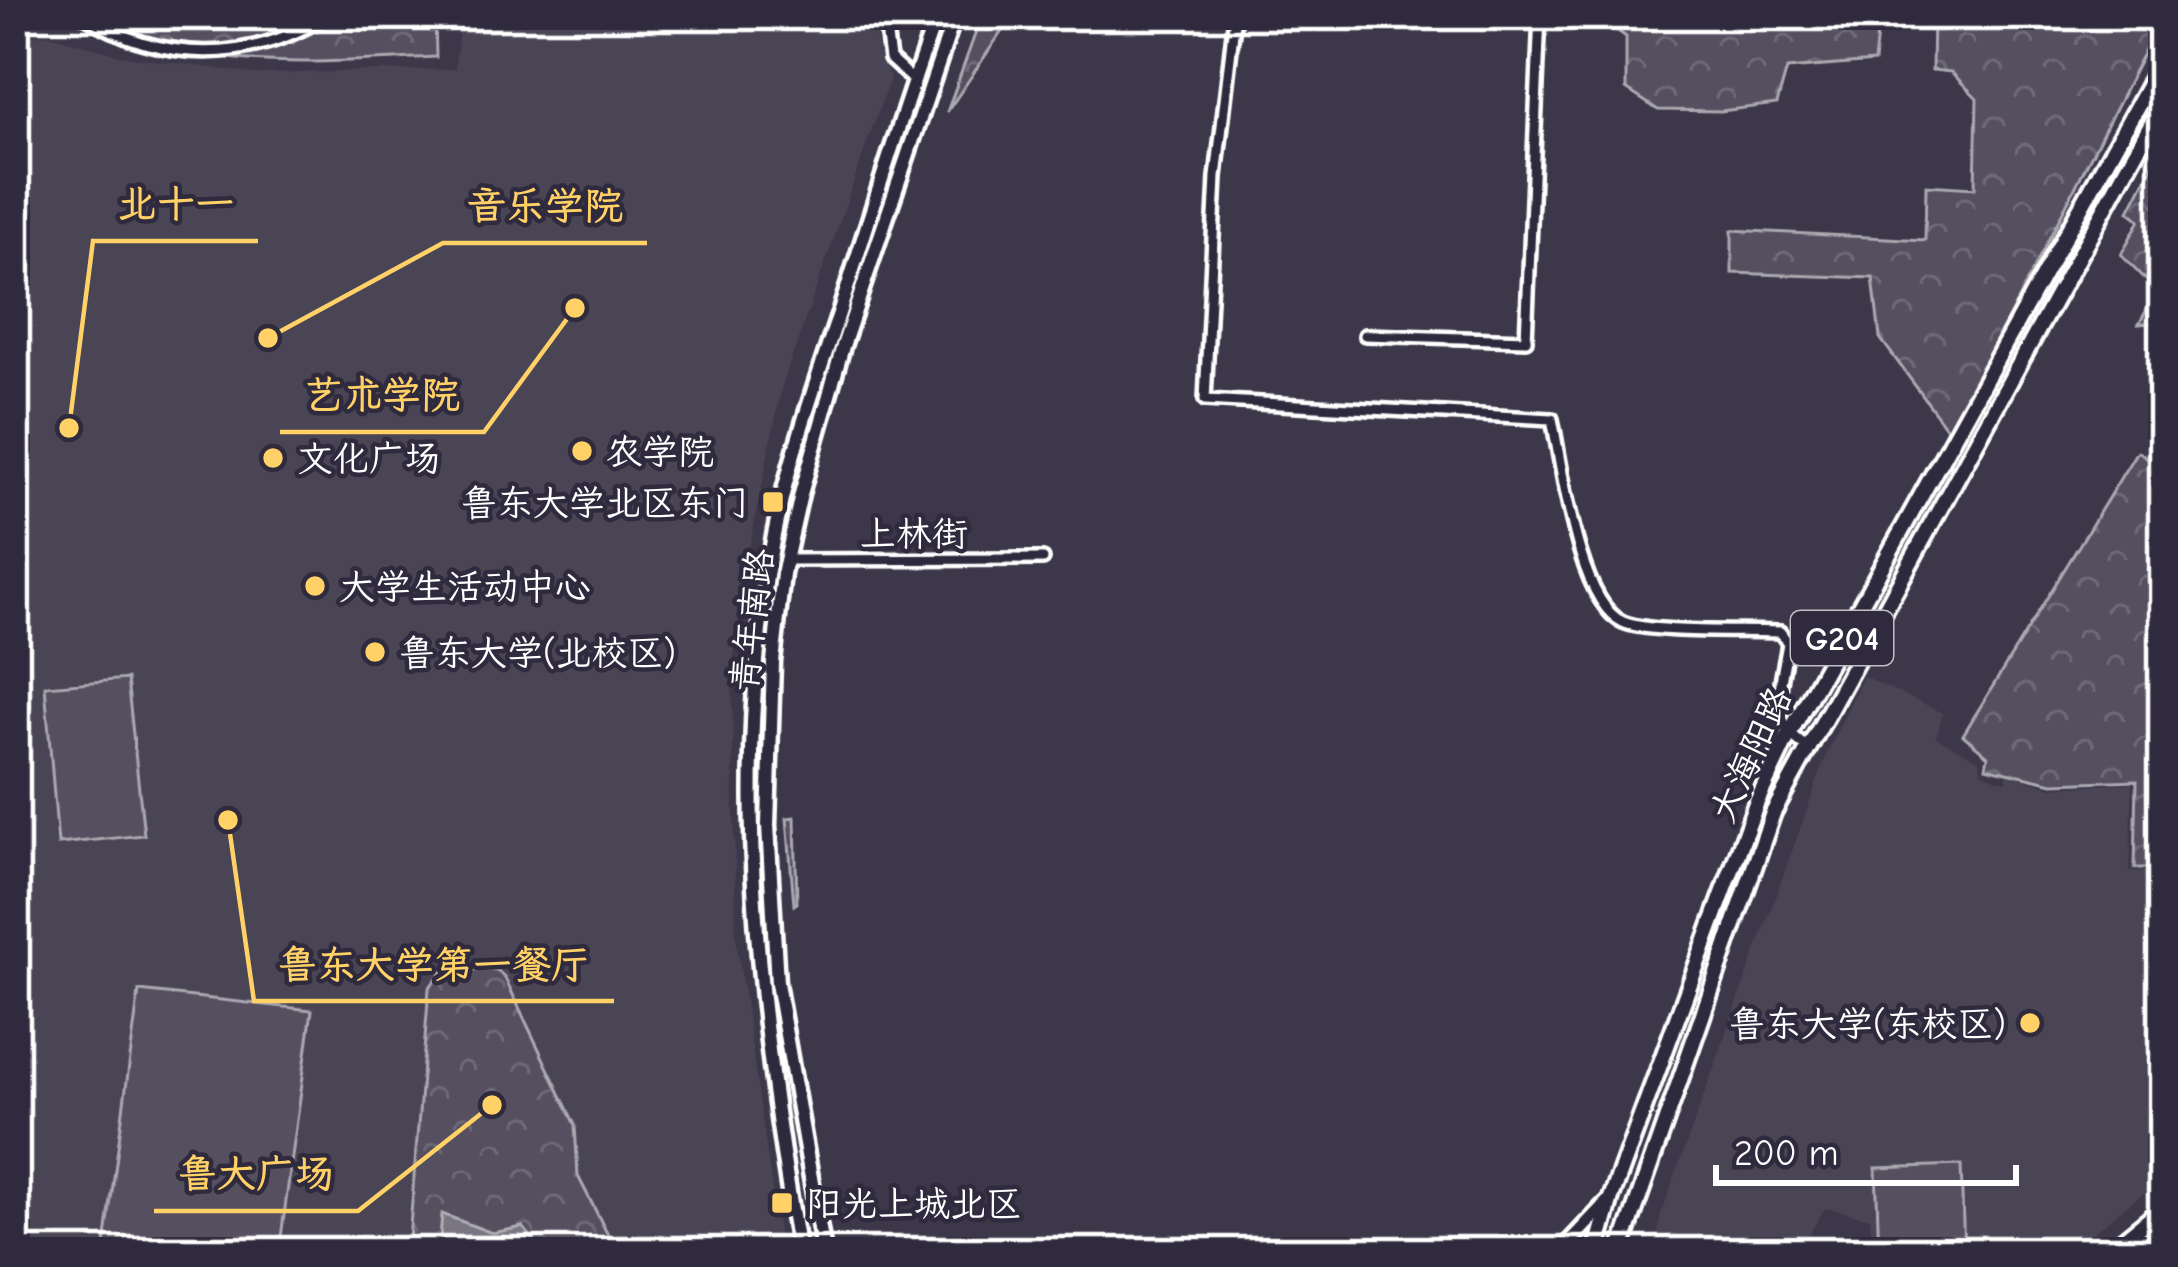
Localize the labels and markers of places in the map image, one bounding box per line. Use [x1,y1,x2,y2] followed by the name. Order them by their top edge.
[93,166,258,241] callout: 北十一
[443,168,647,243] callout: 音乐学院
[280,357,484,432] callout: 艺术学院
[606,432,714,473] place label: 农学院
[569,438,595,464] marker: 农学院
[297,439,441,480] place label: 文化广场
[260,445,286,471] marker: 文化广场
[461,483,749,524] place label: 鲁东大学北区东门
[760,489,786,515] marker: 鲁东大学北区东门
[339,567,591,608] place label: 大学生活动中心
[302,573,328,599] marker: 大学生活动中心
[399,633,676,674] place label: 鲁东大学(北校区)
[362,639,388,665] marker: 鲁东大学(北校区)
[254,926,614,1001] callout: 鲁东大学第一餐厅
[1729,1004,2006,1045] place label: 鲁东大学(东校区)
[2017,1010,2043,1036] marker: 鲁东大学(东校区)
[154,1136,358,1211] callout: 鲁大广场
[806,1184,1022,1225] place label: 阳光上城北区
[769,1190,795,1216] marker: 阳光上城北区

